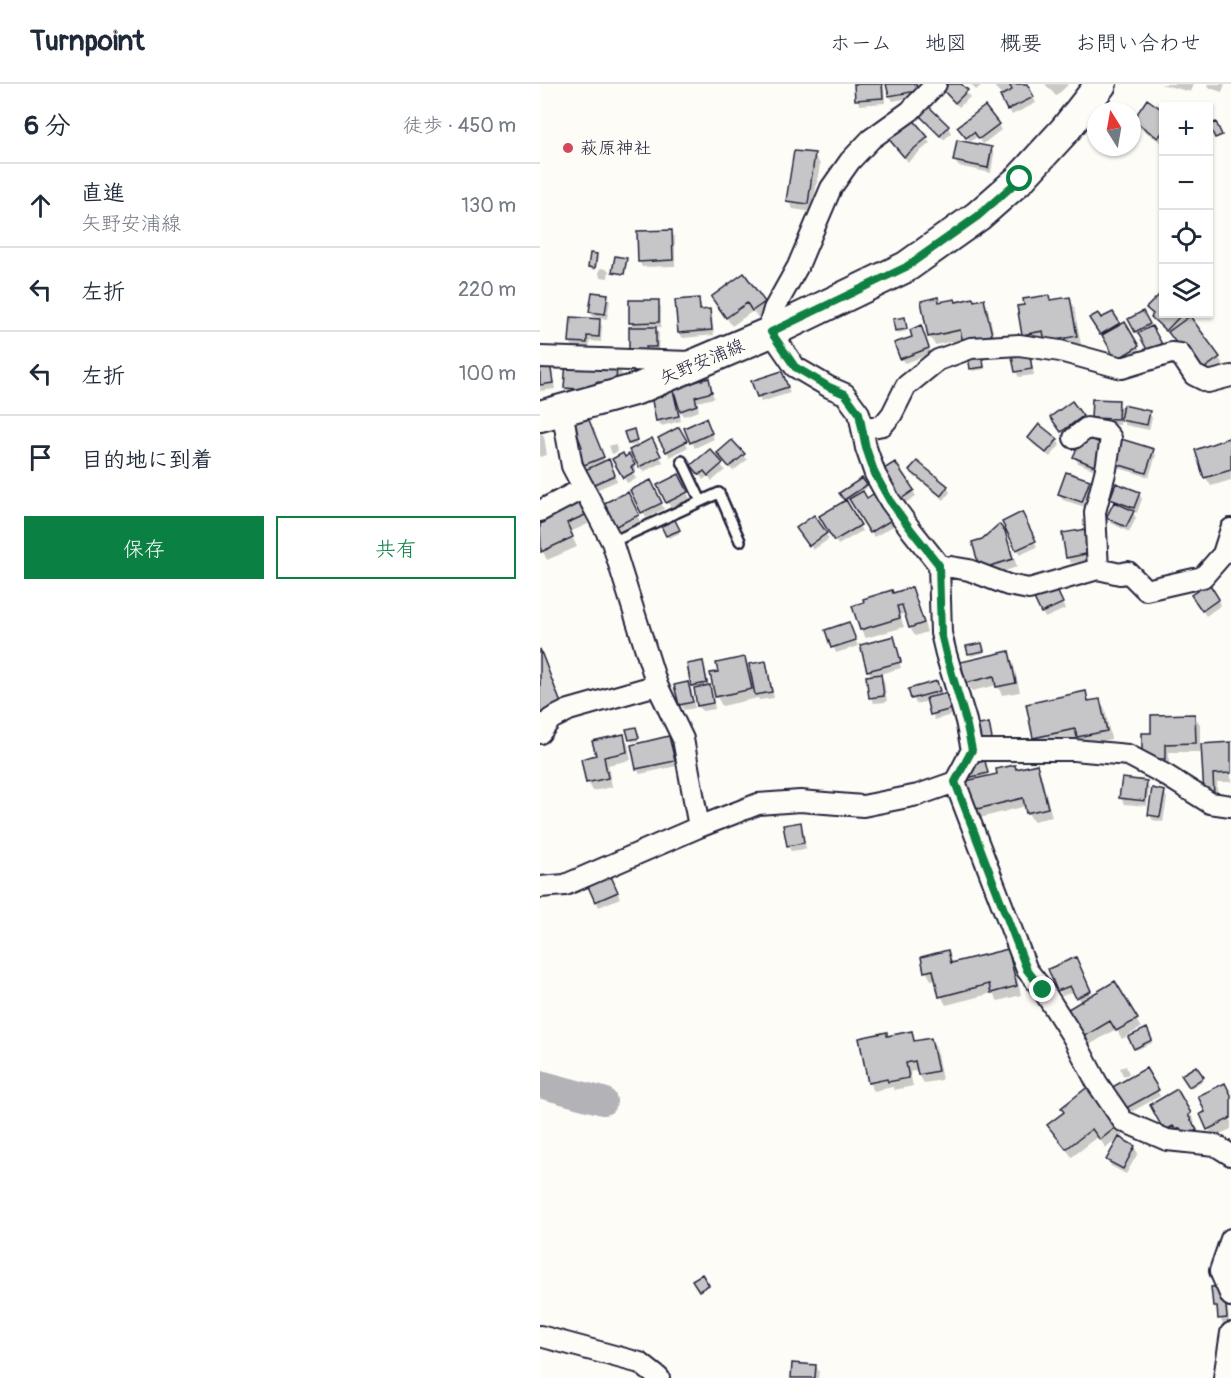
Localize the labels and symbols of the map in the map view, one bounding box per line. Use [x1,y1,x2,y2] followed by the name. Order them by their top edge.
[1087,102,1141,156] north arrow
[580,137,652,160] place label: 萩原神社
[561,141,575,155] marker: 萩原神社
[1006,165,1032,191] route start
[656,334,748,390] street label: 矢野安浦線
[1029,976,1055,1002] route end

